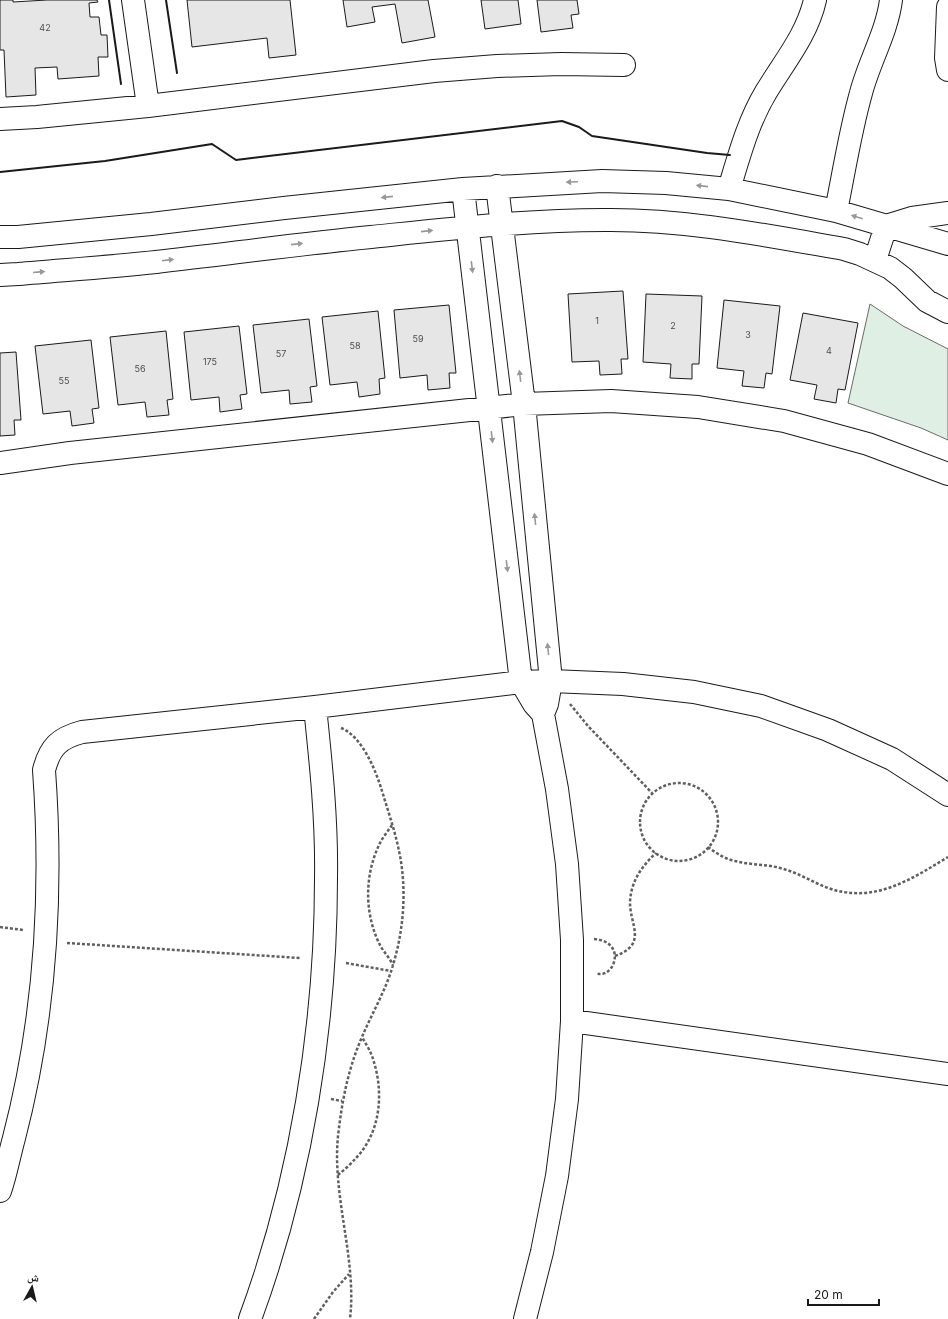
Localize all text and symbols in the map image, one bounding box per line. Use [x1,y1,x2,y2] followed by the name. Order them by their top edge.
[39,22,51,33] house number: 42
[566,179,578,186] one-way arrow
[696,183,708,190] one-way arrow
[381,194,393,200] one-way arrow
[851,214,863,220] one-way arrow
[421,228,433,234] one-way arrow
[291,241,303,248] one-way arrow
[162,257,174,264] one-way arrow
[469,260,475,273] one-way arrow
[33,269,45,276] one-way arrow
[595,315,599,326] house number: 1
[670,320,676,331] house number: 2
[745,329,751,340] house number: 3
[412,333,424,344] house number: 59
[349,340,361,351] house number: 58
[826,345,832,356] house number: 4
[276,348,286,359] house number: 57
[203,356,217,367] house number: 175
[134,363,146,374] house number: 56
[517,370,524,382] one-way arrow
[59,375,69,386] house number: 55
[488,431,495,443] one-way arrow
[532,513,538,525] one-way arrow
[504,560,510,573] one-way arrow
[544,643,551,655] one-way arrow
[12,1267,52,1307] north arrow
[26,1269,40,1286] text: ش
[808,1281,879,1307] scale bar
[814,1287,843,1302] text: 20 m

